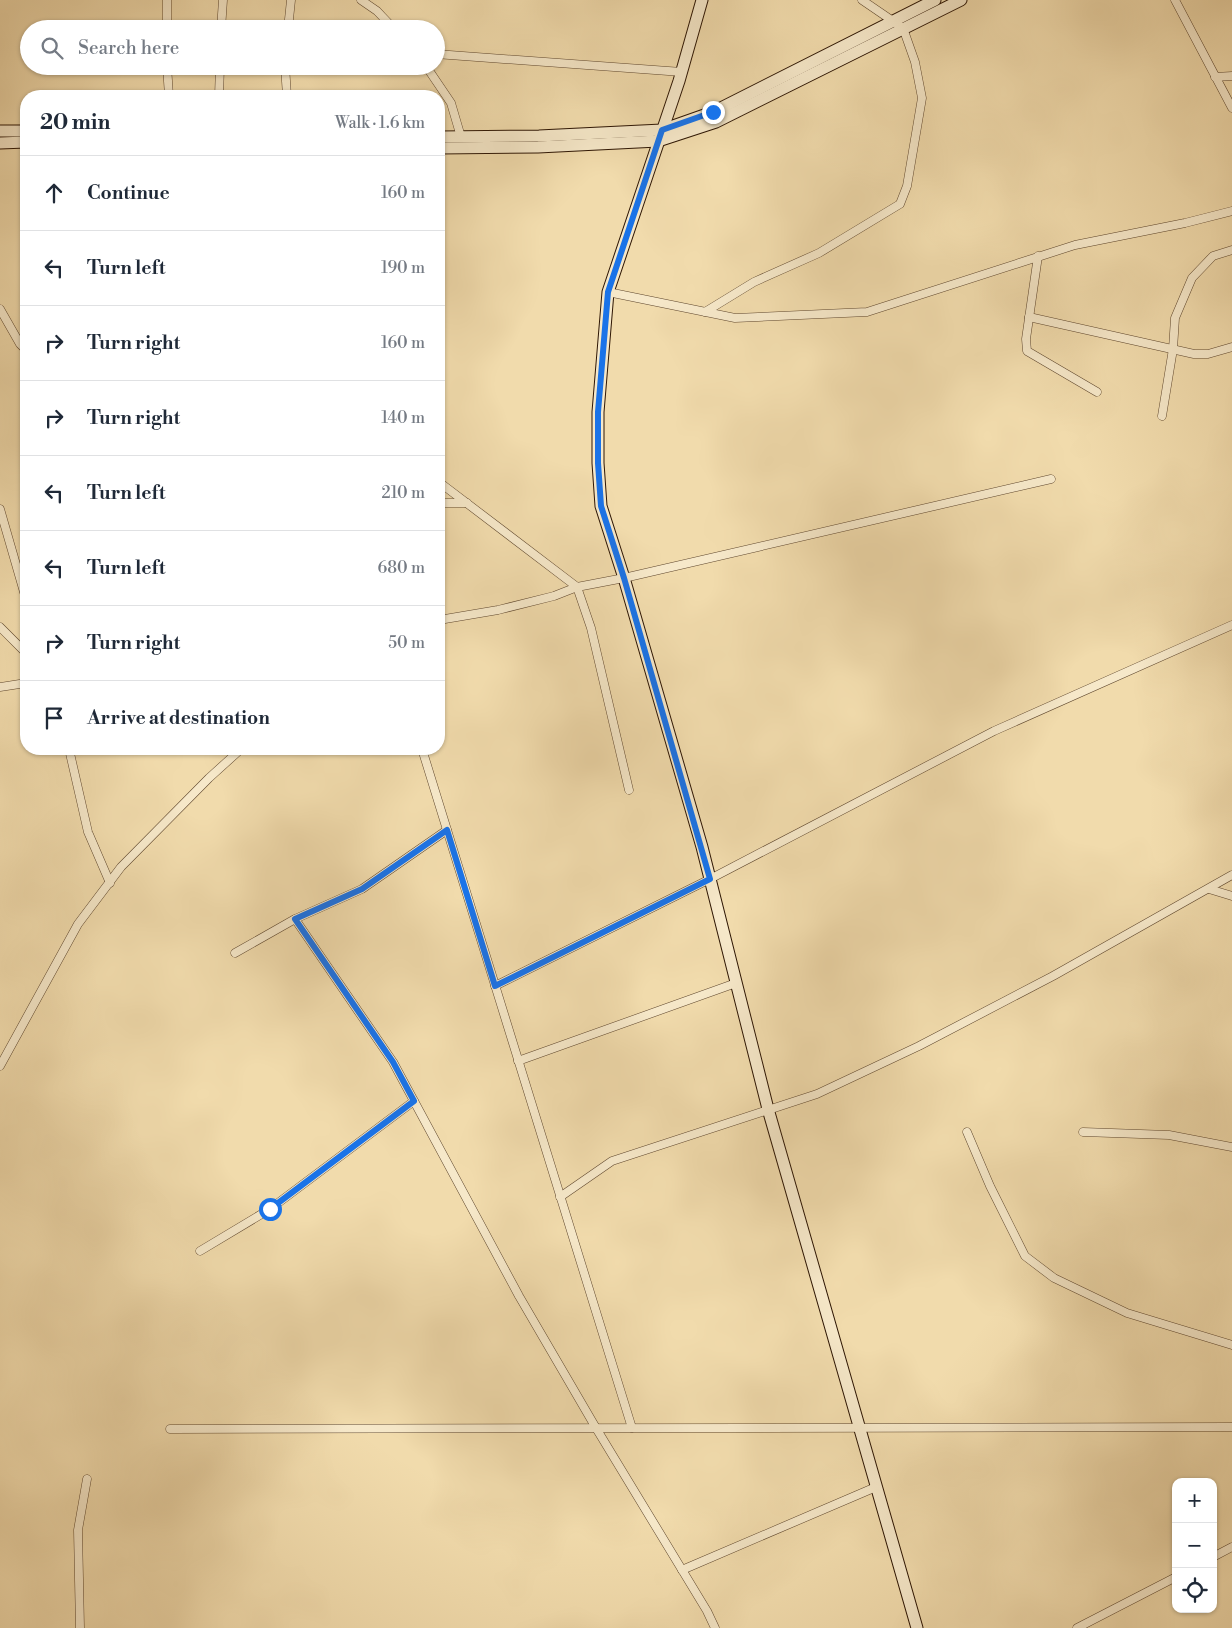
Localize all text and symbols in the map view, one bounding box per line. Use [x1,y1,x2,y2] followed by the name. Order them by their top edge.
[20,20,445,75] search box
[38,34,66,62] icon: search
[78,36,179,60] text: Search here
[702,101,725,124] route end
[40,110,110,136] text: 20 min
[335,113,425,133] text: Walk · 1.6 km
[40,179,68,207] icon: ahead
[87,181,170,205] text: Continue
[381,183,425,203] text: 160 m
[40,254,68,282] icon: left
[87,256,166,280] text: Turn left
[381,258,425,278] text: 190 m
[40,329,68,357] icon: right
[87,331,180,355] text: Turn right
[381,333,425,353] text: 160 m
[40,404,68,432] icon: right
[87,406,180,430] text: Turn right
[381,408,425,428] text: 140 m
[40,479,68,507] icon: left
[87,481,166,505] text: Turn left
[381,483,425,503] text: 210 m
[40,554,68,582] icon: left
[87,556,166,580] text: Turn left
[378,558,425,578] text: 680 m
[40,629,68,657] icon: right
[87,631,180,655] text: Turn right
[388,633,425,653] text: 50 m
[40,704,68,732] icon: arrive
[87,706,270,730] text: Arrive at destination
[259,1198,282,1221] route start
[1172,1478,1217,1613] map controls
[1172,1478,1217,1523] button: +
[1172,1523,1217,1568] button: −
[1172,1568,1217,1613] button: locate

